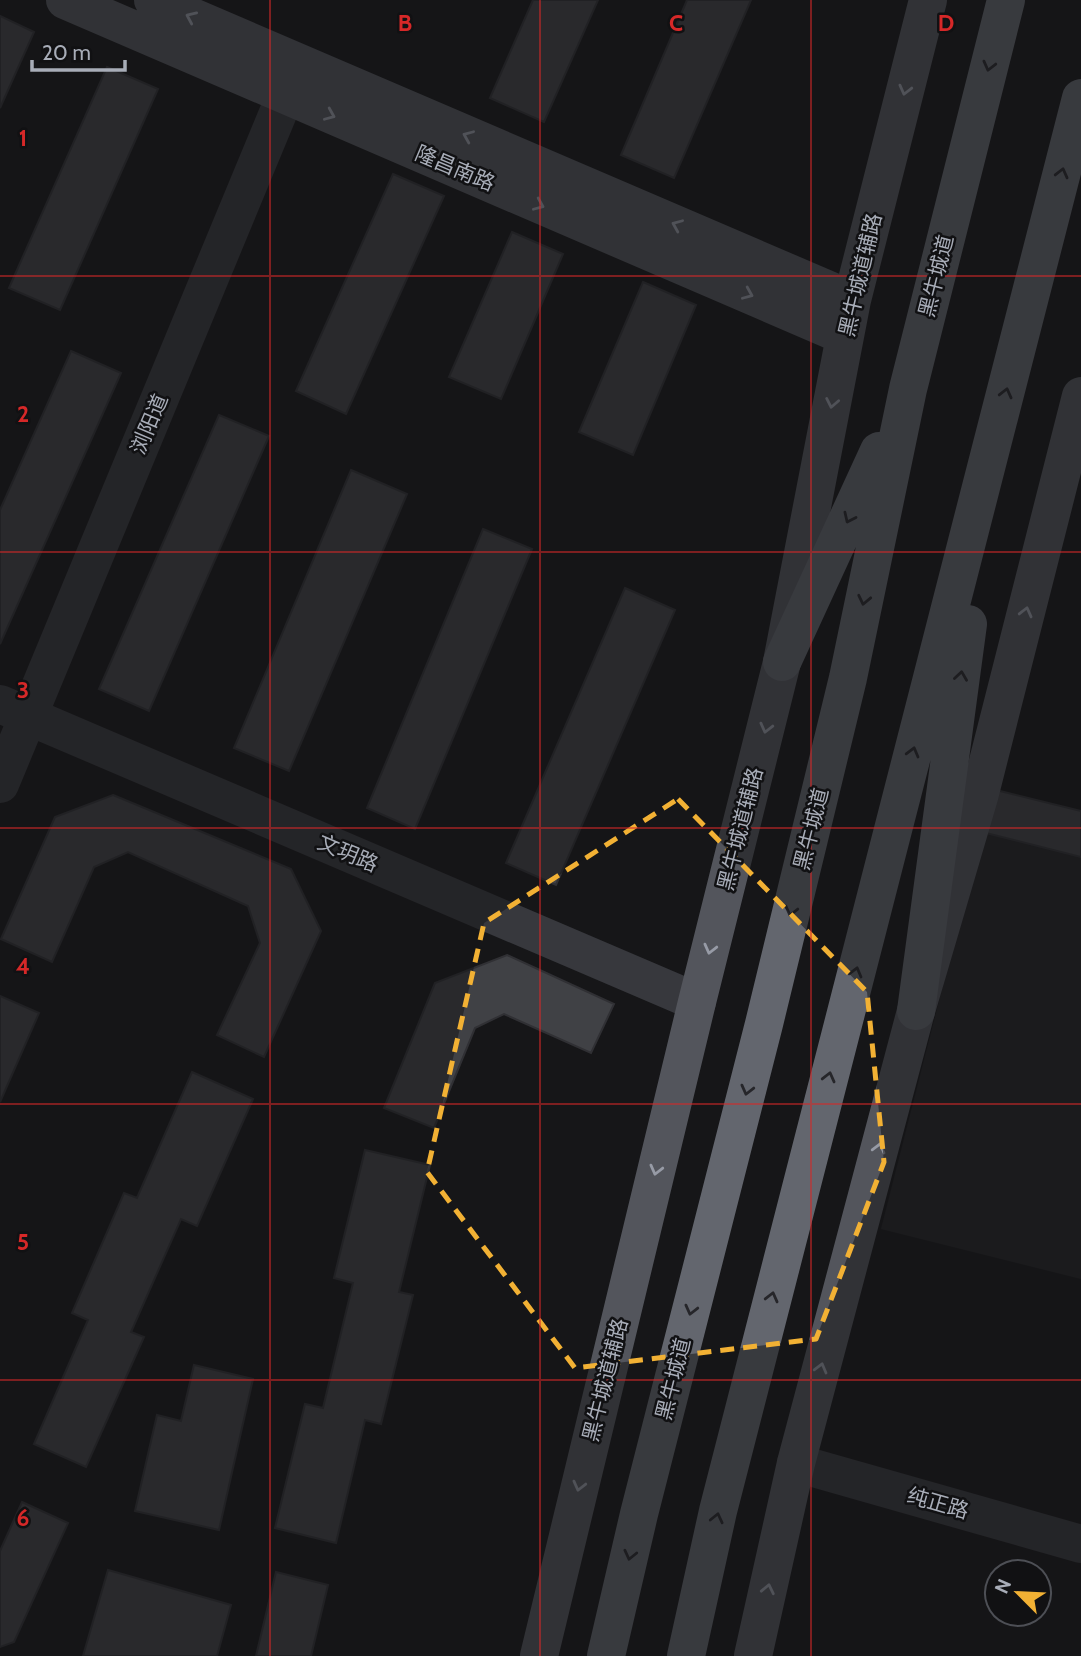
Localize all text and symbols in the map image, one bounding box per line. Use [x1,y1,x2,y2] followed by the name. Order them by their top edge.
[398,9,412,37] text: B
[669,9,683,37] text: C
[938,9,954,37] text: D
[186,11,198,25] one-way arrow
[32,28,124,72] scale bar
[42,40,91,65] text: 20 m
[983,60,997,72] one-way arrow
[899,84,913,96] one-way arrow
[323,107,335,121] one-way arrow
[19,124,27,152] text: 1
[462,130,475,144] one-way arrow
[411,140,499,196] street label: 隆昌南路
[1054,167,1068,179] one-way arrow
[532,196,544,210] one-way arrow
[834,211,886,339] street label: 黑牛城道辅路
[672,219,684,233] one-way arrow
[914,232,958,320] street label: 黑牛城道
[741,286,753,300] one-way arrow
[998,387,1012,399] one-way arrow
[125,390,173,458] street label: 浏阳道
[826,397,841,409] one-way arrow
[17,400,29,428] text: 2
[843,511,857,523] one-way arrow
[857,594,872,606] one-way arrow
[1018,606,1032,618] one-way arrow
[953,670,968,682] one-way arrow
[17,676,29,704] text: 3
[760,722,774,734] one-way arrow
[905,746,919,758] one-way arrow
[713,765,767,893] street label: 黑牛城道辅路
[789,785,833,873] street label: 黑牛城道
[314,829,382,877] street label: 文玥路
[785,905,799,917] one-way arrow
[704,943,718,955] one-way arrow
[16,952,30,980] text: 4
[848,966,862,978] one-way arrow
[821,1071,835,1083] one-way arrow
[741,1084,755,1096] one-way arrow
[871,1143,886,1155] one-way arrow
[650,1164,664,1176] one-way arrow
[17,1228,29,1256] text: 5
[764,1291,779,1303] one-way arrow
[685,1304,699,1316] one-way arrow
[578,1316,632,1444] street label: 黑牛城道辅路
[651,1335,695,1423] street label: 黑牛城道
[813,1362,827,1374] one-way arrow
[573,1480,588,1492] one-way arrow
[904,1482,972,1524] street label: 纯正路
[17,1504,29,1532] text: 6
[708,1512,723,1524] one-way arrow
[623,1549,638,1561] one-way arrow
[983,1558,1053,1628] north arrow
[990,1575,1016,1597] text: N
[759,1583,774,1595] one-way arrow

